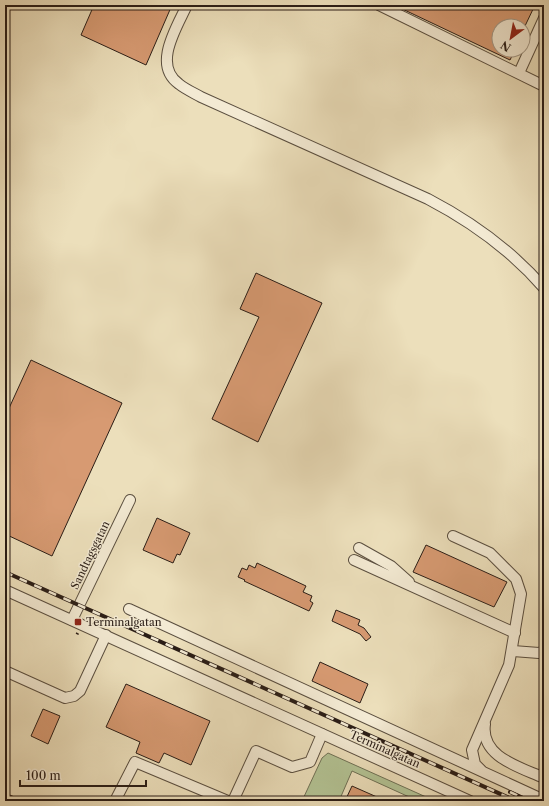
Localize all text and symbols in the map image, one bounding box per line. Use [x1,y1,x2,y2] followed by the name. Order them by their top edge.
[491,18,531,58] north arrow
[498,38,513,55] text: N
[67,518,113,591] street label: Sandtagsgatan
[86,615,162,629] place label: Terminalgatan
[73,617,83,627] marker: Terminalgatan
[348,727,423,771] street label: Terminalgatan
[20,762,146,788] scale bar
[26,768,61,783] text: 100 m

